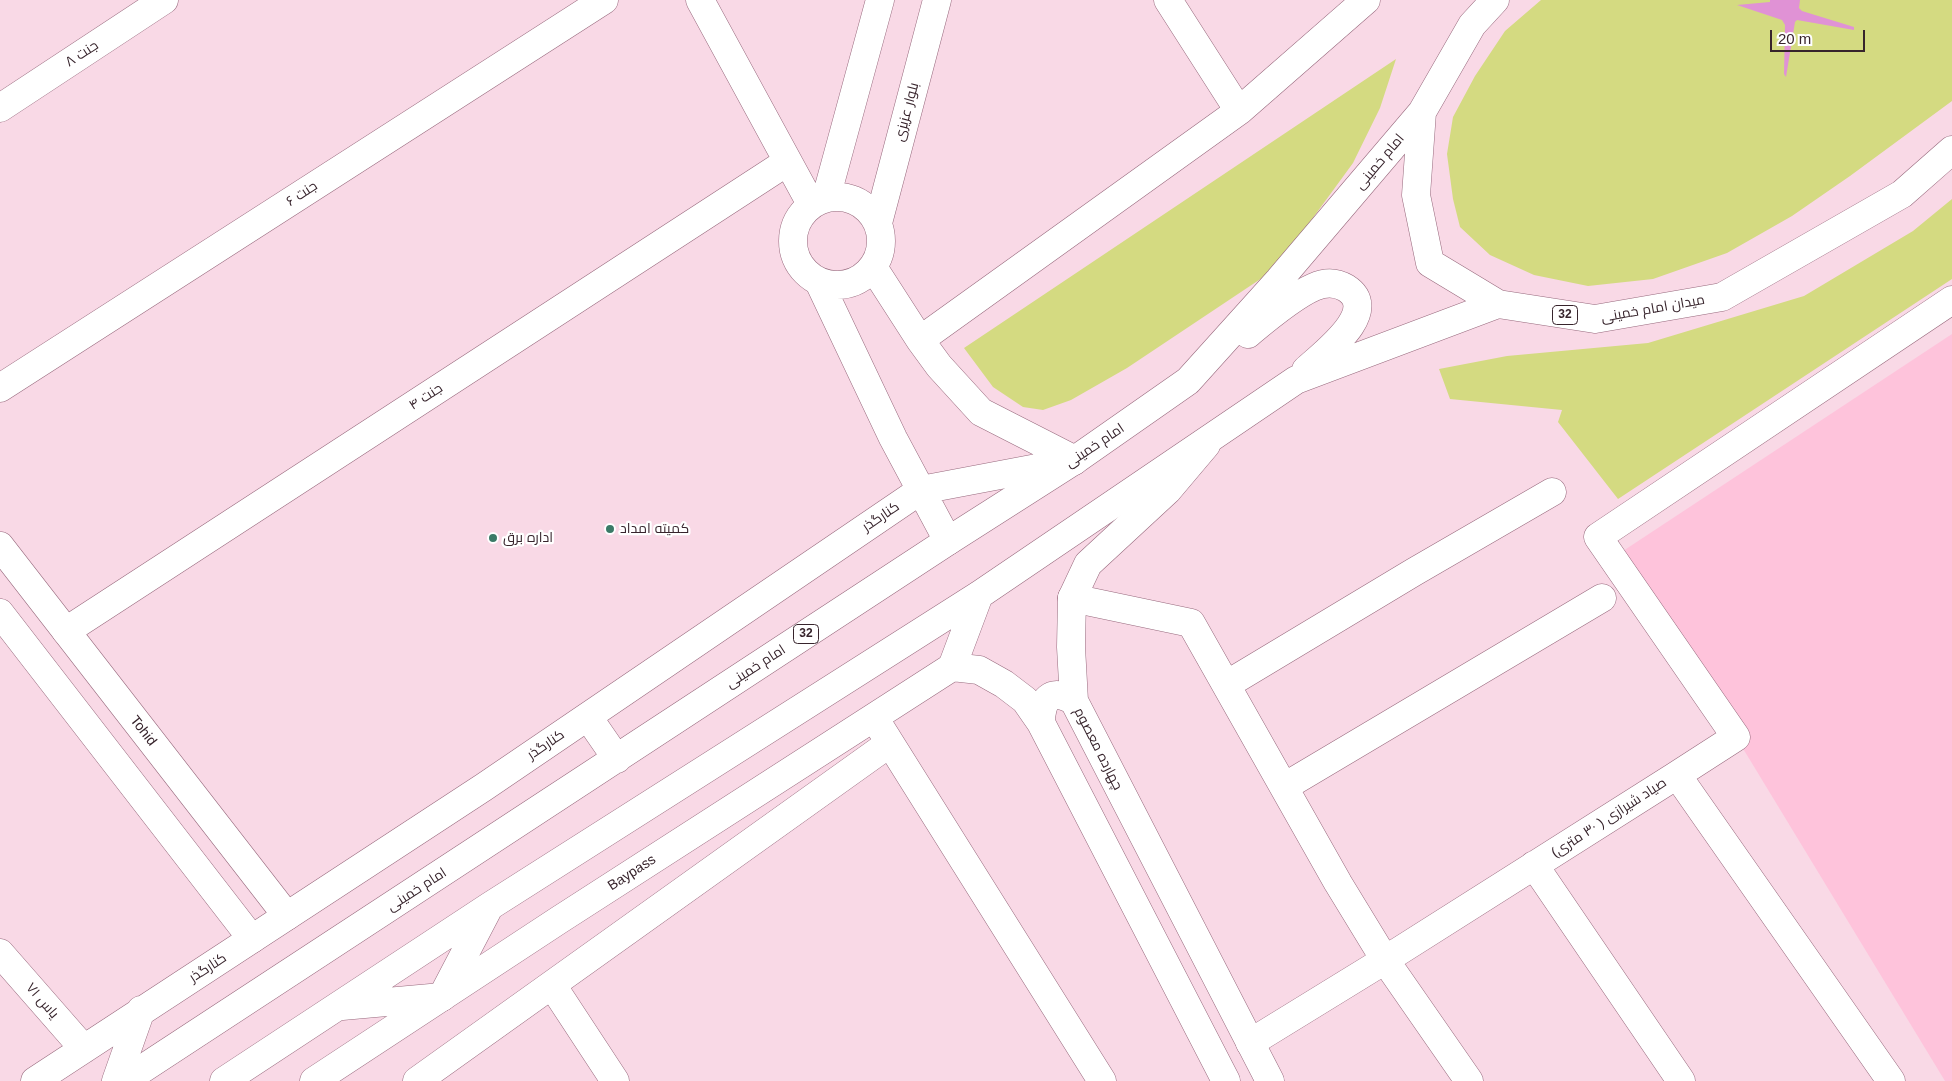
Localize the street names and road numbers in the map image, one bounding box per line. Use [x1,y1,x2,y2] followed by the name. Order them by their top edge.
[62,37,102,71] street label: جنت ۸
[891,81,923,143] street label: بلوار عزیزی
[1352,131,1408,193] street label: امام خمینی
[283,178,321,210] street label: جنت ۶
[1600,292,1706,326] street label: میدان امام خمینی
[1552,306,1578,324] road number: 32
[406,380,446,414] street label: جنت ۴
[1062,420,1128,472] street label: امام خمینی
[859,498,903,536] street label: کنارگذر
[794,624,818,644] road number: 32
[723,642,789,692] street label: امام خمینی
[1070,705,1126,793] street label: چهارده معصوم
[126,713,160,749] street label: Tohid
[524,726,568,764] street label: کنارگذر
[1548,774,1670,862] street label: صیاد شیرازی ( ۳۰ متری)
[605,851,659,895] street label: Baypass
[384,865,450,915] street label: امام خمینی
[186,950,230,986] street label: کنارگذر
[22,980,62,1022] street label: یاس ۷۱

